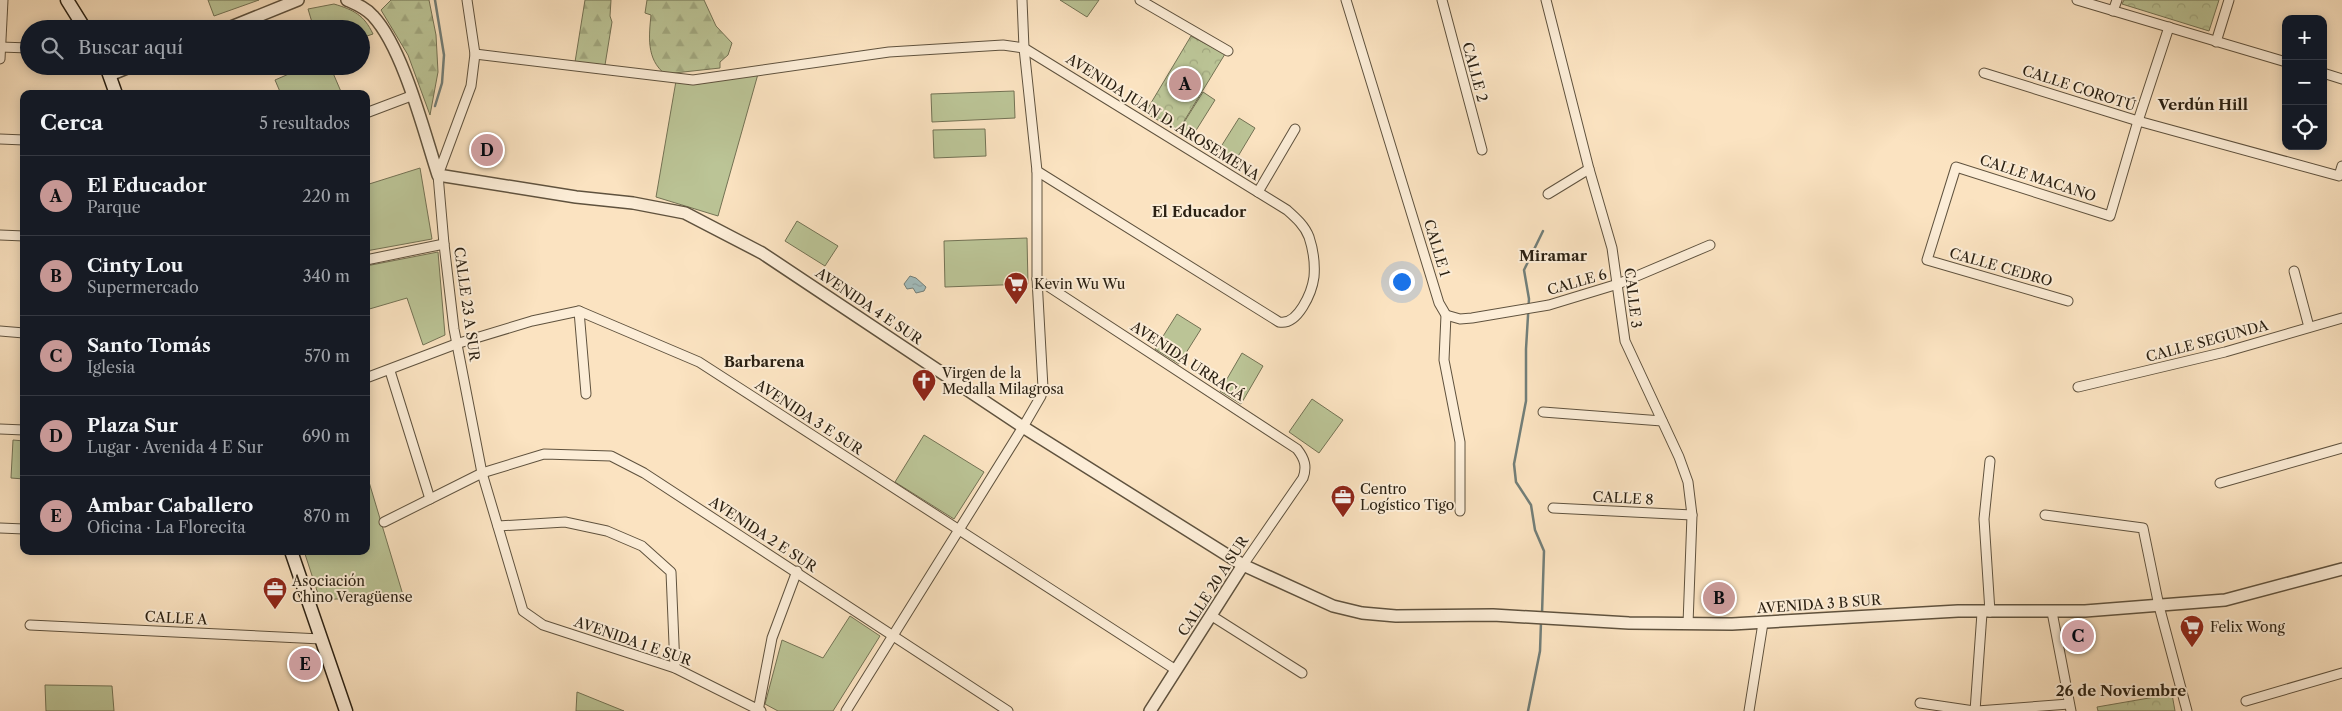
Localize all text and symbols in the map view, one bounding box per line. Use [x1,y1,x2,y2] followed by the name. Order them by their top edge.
[2282,15,2327,150] map controls
[2282,15,2327,60] button: +
[20,20,370,75] search box
[38,34,66,62] icon: search
[78,36,183,59] text: Buscar aquí
[1458,40,1492,104] street label: CALLE 2
[1063,50,1263,184] street label: AVENIDA JUAN D. AROSEMENA
[2020,60,2138,115] street label: CALLE COROTÚ
[2282,60,2327,105] button: −
[1169,65,1201,103] pin: A
[2157,95,2248,114] district label: Verdún Hill
[2282,105,2327,150] button: locate
[40,110,103,135] text: Cerca
[259,113,350,133] text: 5 resultados
[471,131,503,169] pin: D
[1978,151,2098,205] street label: CALLE MACANO
[87,174,207,197] text: El Educador
[50,186,62,206] text: A
[302,186,350,206] text: 220 m
[87,197,141,217] text: Parque
[1152,202,1247,221] district label: El Educador
[1420,217,1454,279] street label: CALLE 1
[1947,244,2055,290] street label: CALLE CEDRO
[450,246,484,363] street label: CALLE 23 A SUR
[1519,246,1588,265] district label: Miramar
[87,254,183,277] text: Cinty Lou
[811,263,926,349] street label: AVENIDA 4 E SUR
[1545,265,1609,299] street label: CALLE 6
[50,266,62,286] text: B
[303,266,350,286] text: 340 m
[1620,267,1646,329] street label: CALLE 3
[1389,269,1415,295] your location
[1003,271,1029,305] supermarket icon: Kevin Wu Wu
[1034,275,1126,293] place label: Kevin Wu Wu
[87,277,199,297] text: Supermercado
[2144,316,2271,366] street label: CALLE SEGUNDA
[1127,317,1249,405] street label: AVENIDA URRACÁ
[87,334,211,357] text: Santo Tomás
[50,346,62,366] text: C
[304,346,350,366] text: 570 m
[724,352,805,371] district label: Barbarena
[87,357,135,377] text: Iglesia
[941,364,1065,398] place label: Virgen de la Medalla Milagrosa
[911,368,937,402] church icon: Virgen de la Medalla Milagrosa
[751,375,867,459] street label: AVENIDA 3 E SUR
[87,414,178,437] text: Plaza Sur
[49,426,63,446] text: D
[302,426,350,446] text: 690 m
[87,437,263,457] text: Lugar · Avenida 4 E Sur
[1360,480,1454,514] place label: Centro Logístico Tigo
[1330,484,1356,518] office icon: Centro Logístico Tigo
[1592,487,1654,509] street label: CALLE 8
[705,492,821,576] street label: AVENIDA 2 E SUR
[87,494,253,517] text: Ambar Caballero
[50,506,62,526] text: E
[303,506,350,526] text: 870 m
[87,517,246,537] text: Oficina · La Florecita
[1174,532,1253,640] street label: CALLE 20 A SUR
[291,572,413,606] place label: Asociación Chino Veragüense
[262,576,288,610] office icon: Asociación Chino Veragüense
[1703,579,1735,617] pin: B
[1755,591,1883,617] street label: AVENIDA 3 B SUR
[144,607,208,629] street label: CALLE A
[571,612,695,670] street label: AVENIDA 1 E SUR
[2179,614,2205,648] supermarket icon: Felix Wong
[2062,617,2094,655] pin: C
[2210,618,2285,636] place label: Felix Wong
[289,645,321,683] pin: E
[2056,681,2186,700] district label: 26 de Noviembre

